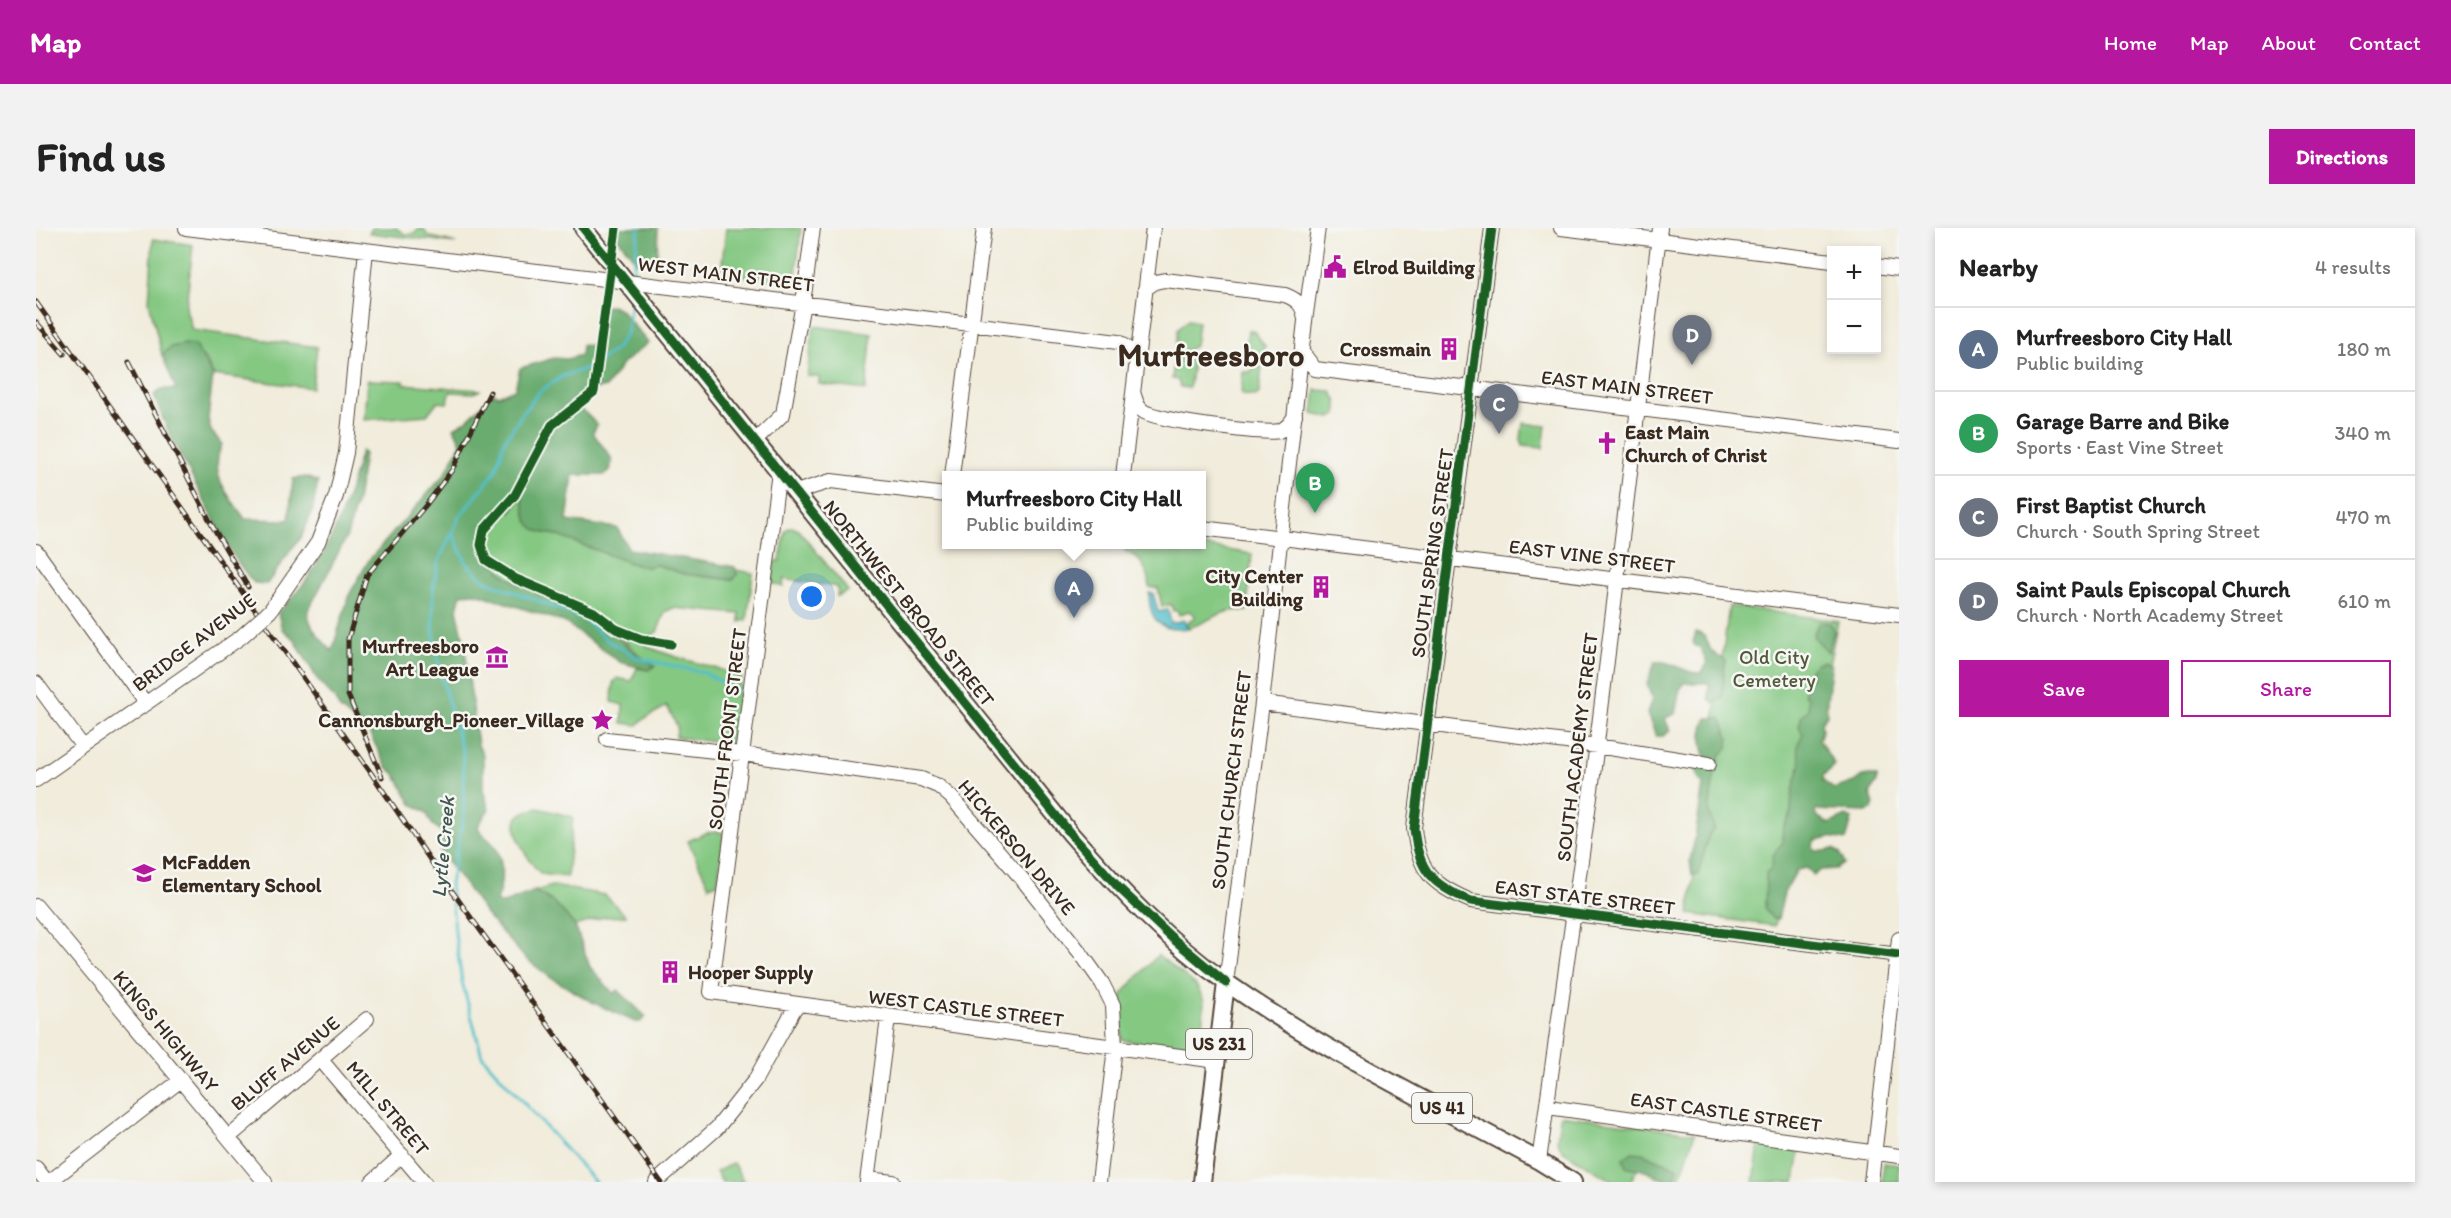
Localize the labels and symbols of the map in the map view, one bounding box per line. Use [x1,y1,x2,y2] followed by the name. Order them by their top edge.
[636,251,816,297] street label: WEST MAIN STREET
[1322,254,1348,280] public building icon: Elrod Building
[1353,255,1476,280] place label: Elrod Building
[1672,316,1712,365] pin: D
[1117,336,1305,374] district label: Murfreesboro
[1436,336,1462,362] building icon: Crossmain
[1340,337,1431,361] place label: Crossmain
[1540,365,1714,409] street label: EAST MAIN STREET
[1480,384,1518,434] pin: C
[1625,420,1767,467] place label: East Main Church of Christ
[1594,430,1620,456] church icon: East Main Church of Christ
[1405,447,1459,659] street label: SOUTH SPRING STREET
[1296,464,1334,513] pin: B
[818,495,1000,711] street label: NORTHWEST BROAD STREET
[1508,534,1676,578] street label: EAST VINE STREET
[1205,564,1304,612] place label: City Center Building
[1054,568,1094,618] pin: A
[1308,574,1334,600] building icon: City Center Building
[797,582,826,611] your location
[127,588,261,696] street label: BRIDGE AVENUE
[703,627,751,831] street label: SOUTH FRONT STREET
[1551,631,1603,863] street label: SOUTH ACADEMY STREET
[362,634,479,682] place label: Murfreesboro Art League
[484,644,510,670] museum icon: Murfreesboro Art League
[1732,645,1816,692] park label: Old City Cemetery
[1206,669,1256,891] street label: SOUTH CHURCH STREET
[589,707,615,733] place icon: Cannonsburgh_Pioneer_Village
[318,708,584,733] place label: Cannonsburgh_Pioneer_Village
[953,774,1081,920] street label: HICKERSON DRIVE
[426,794,459,898] water label: Lytle Creek
[162,850,322,898] place label: McFadden Elementary School
[131,860,157,886] school or university icon: McFadden Elementary School
[1494,874,1676,920] street label: EAST STATE STREET
[657,959,683,985] building icon: Hooper Supply
[688,960,814,985] place label: Hooper Supply
[108,965,224,1097] street label: KINGS HIGHWAY
[867,984,1065,1032] street label: WEST CASTLE STREET
[226,1010,344,1116] street label: BLUFF AVENUE
[1186,1029,1252,1059] road number: US 231
[341,1056,435,1160] street label: MILL STREET
[1629,1087,1823,1137] street label: EAST CASTLE STREET
[1412,1093,1472,1123] road number: US 41

